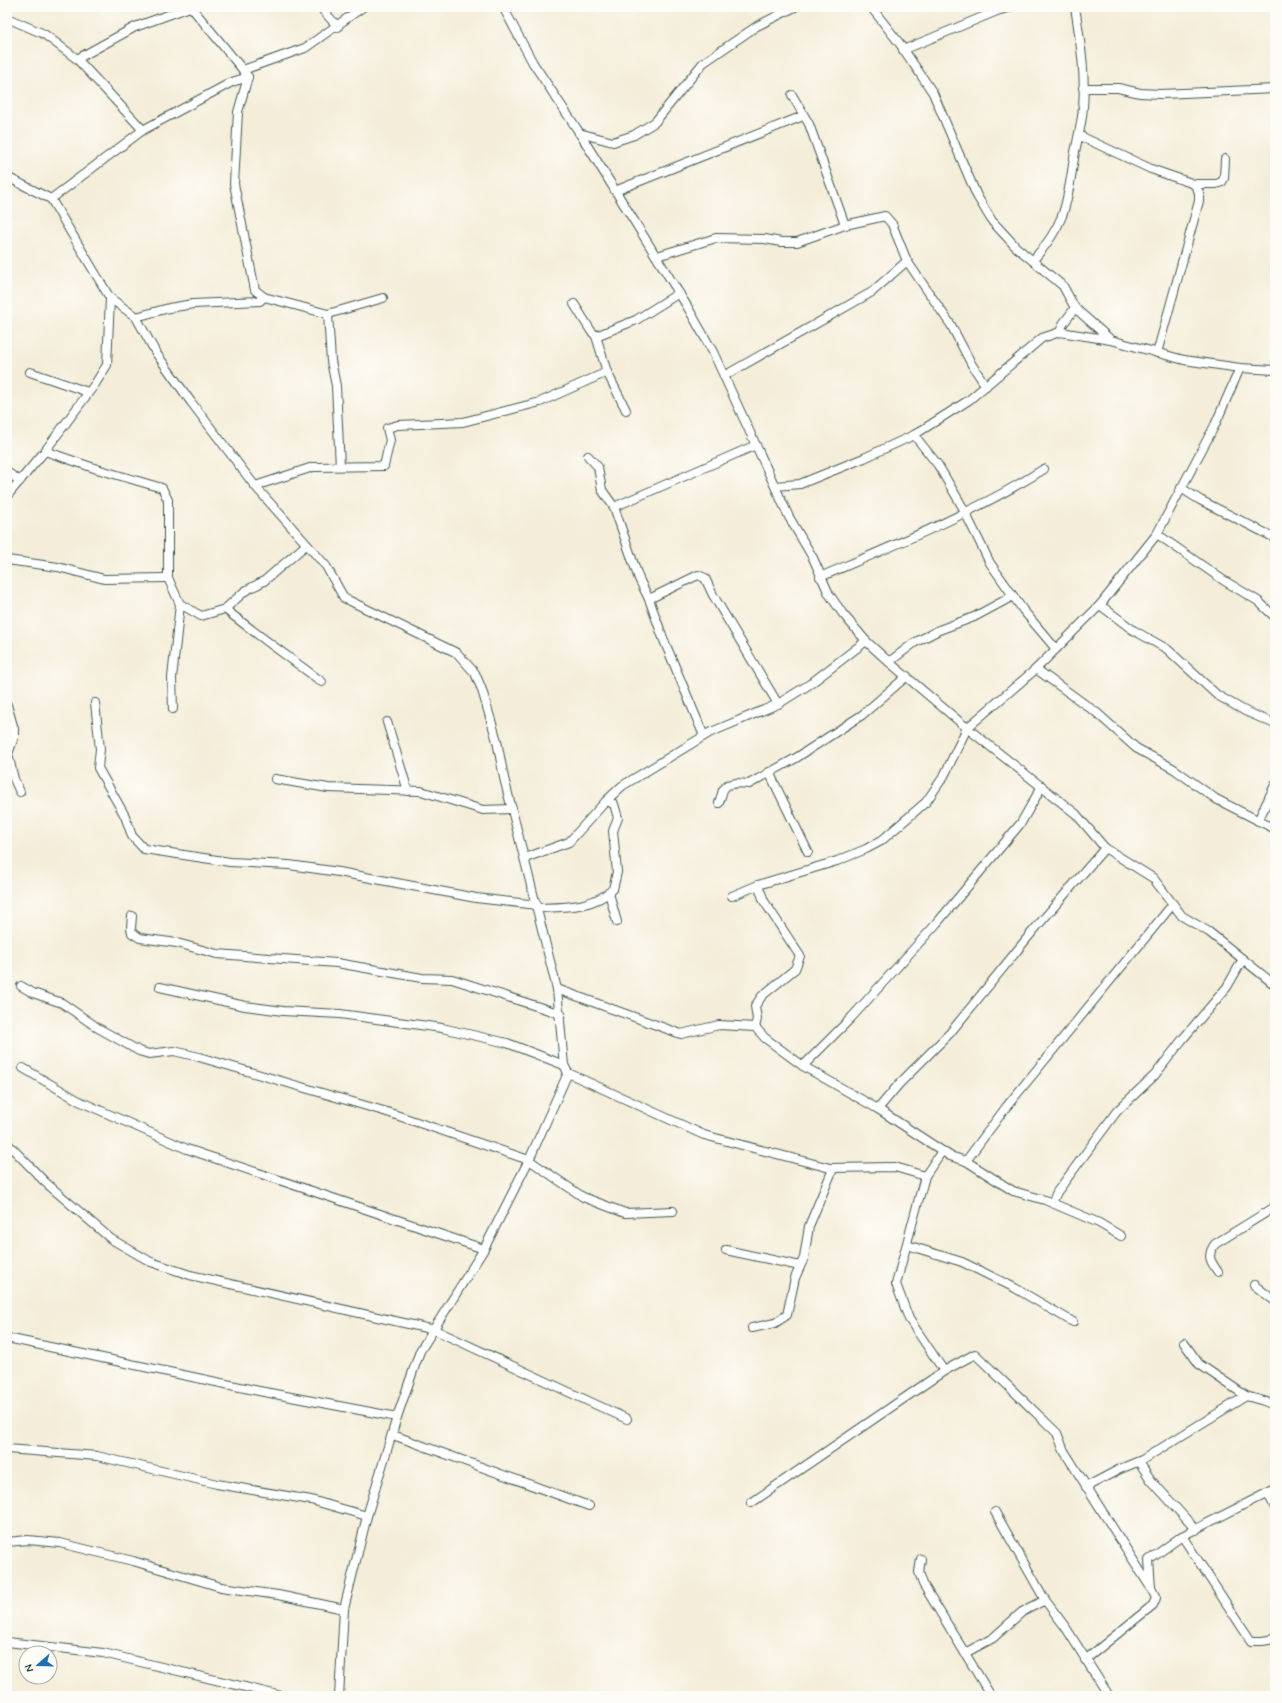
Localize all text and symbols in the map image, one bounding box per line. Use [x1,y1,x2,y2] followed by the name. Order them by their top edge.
[18,1645,58,1685] north arrow
[22,1662,37,1674] text: N

